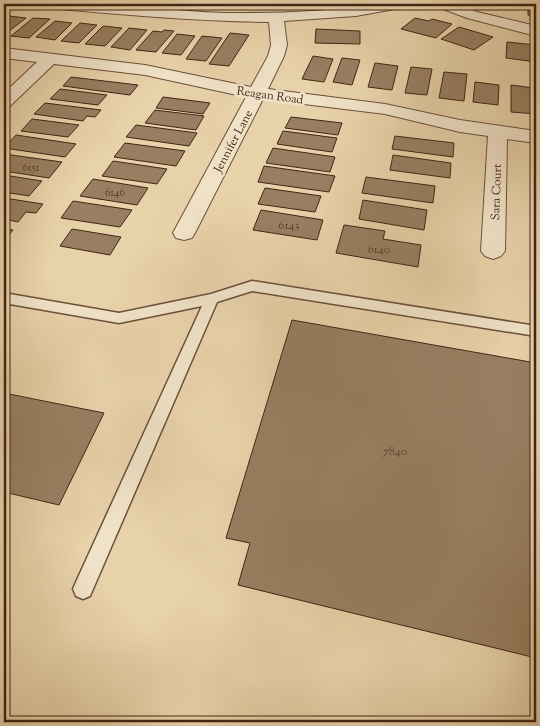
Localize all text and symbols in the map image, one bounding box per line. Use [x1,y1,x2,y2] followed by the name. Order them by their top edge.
[235,82,305,110] street label: Reagan Road
[209,107,258,177] street label: Jennifer Lane
[23,160,40,176] house number: 6151
[487,163,507,221] street label: Sara Court
[105,185,125,201] house number: 6146
[279,217,300,235] house number: 6143
[368,241,390,259] house number: 6140
[383,443,407,461] house number: 7840

